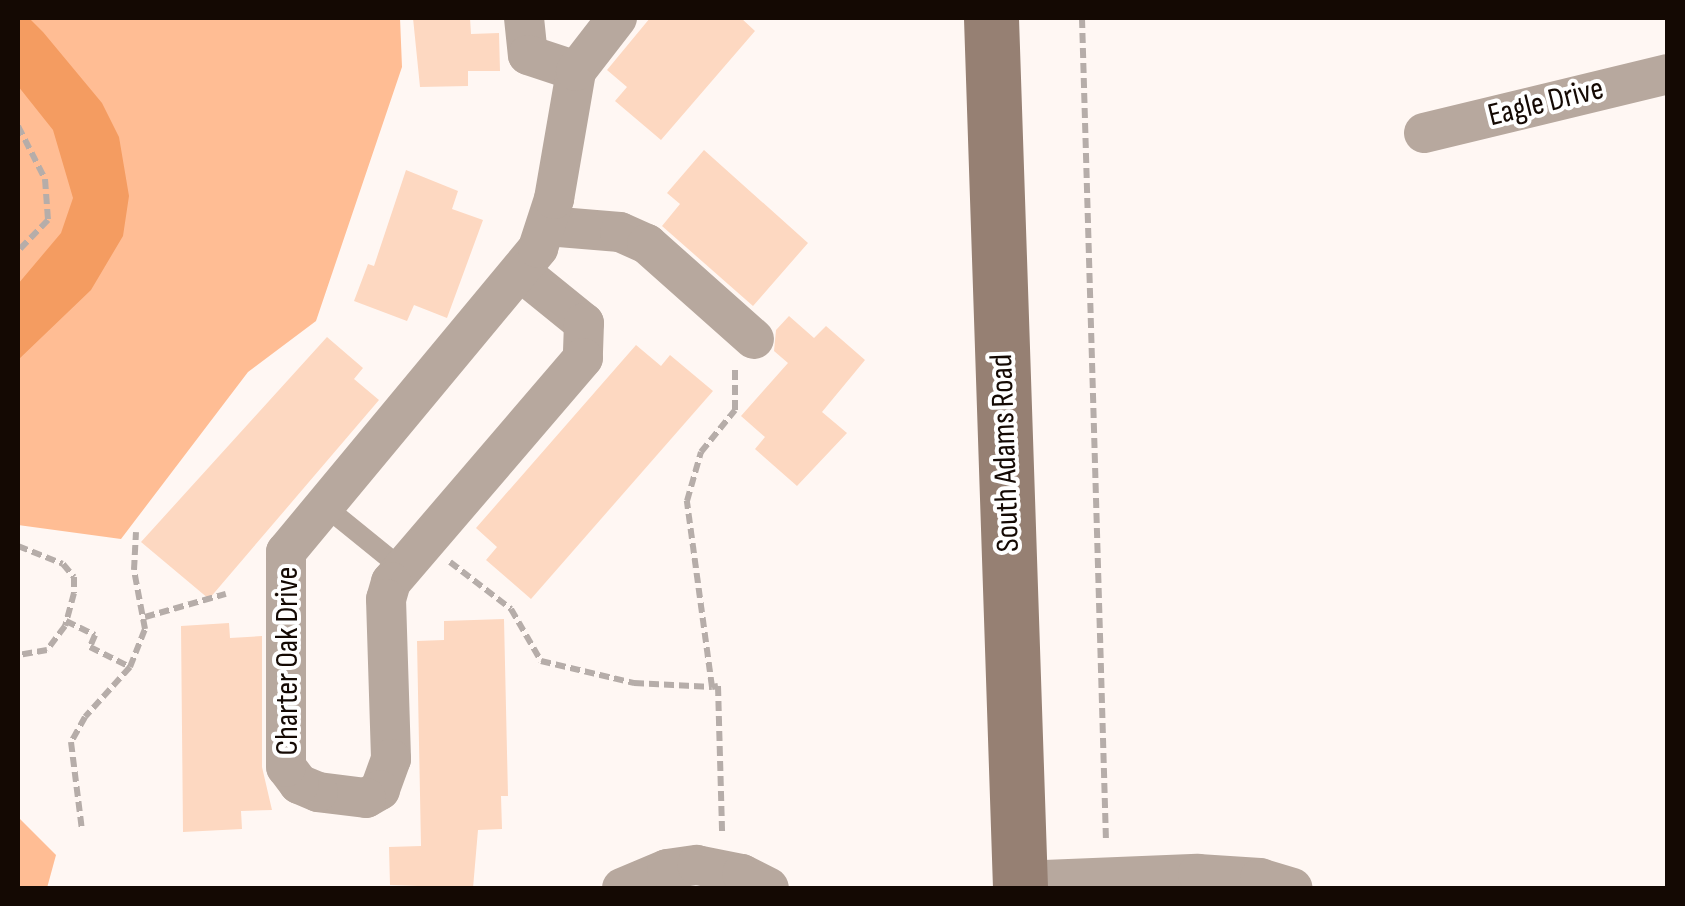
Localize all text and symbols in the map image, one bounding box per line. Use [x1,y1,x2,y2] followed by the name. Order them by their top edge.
[1484,70,1608,136] street label: Eagle Drive
[983,353,1029,553] street label: South Adams Road
[269,567,307,755] street label: Charter Oak Drive

